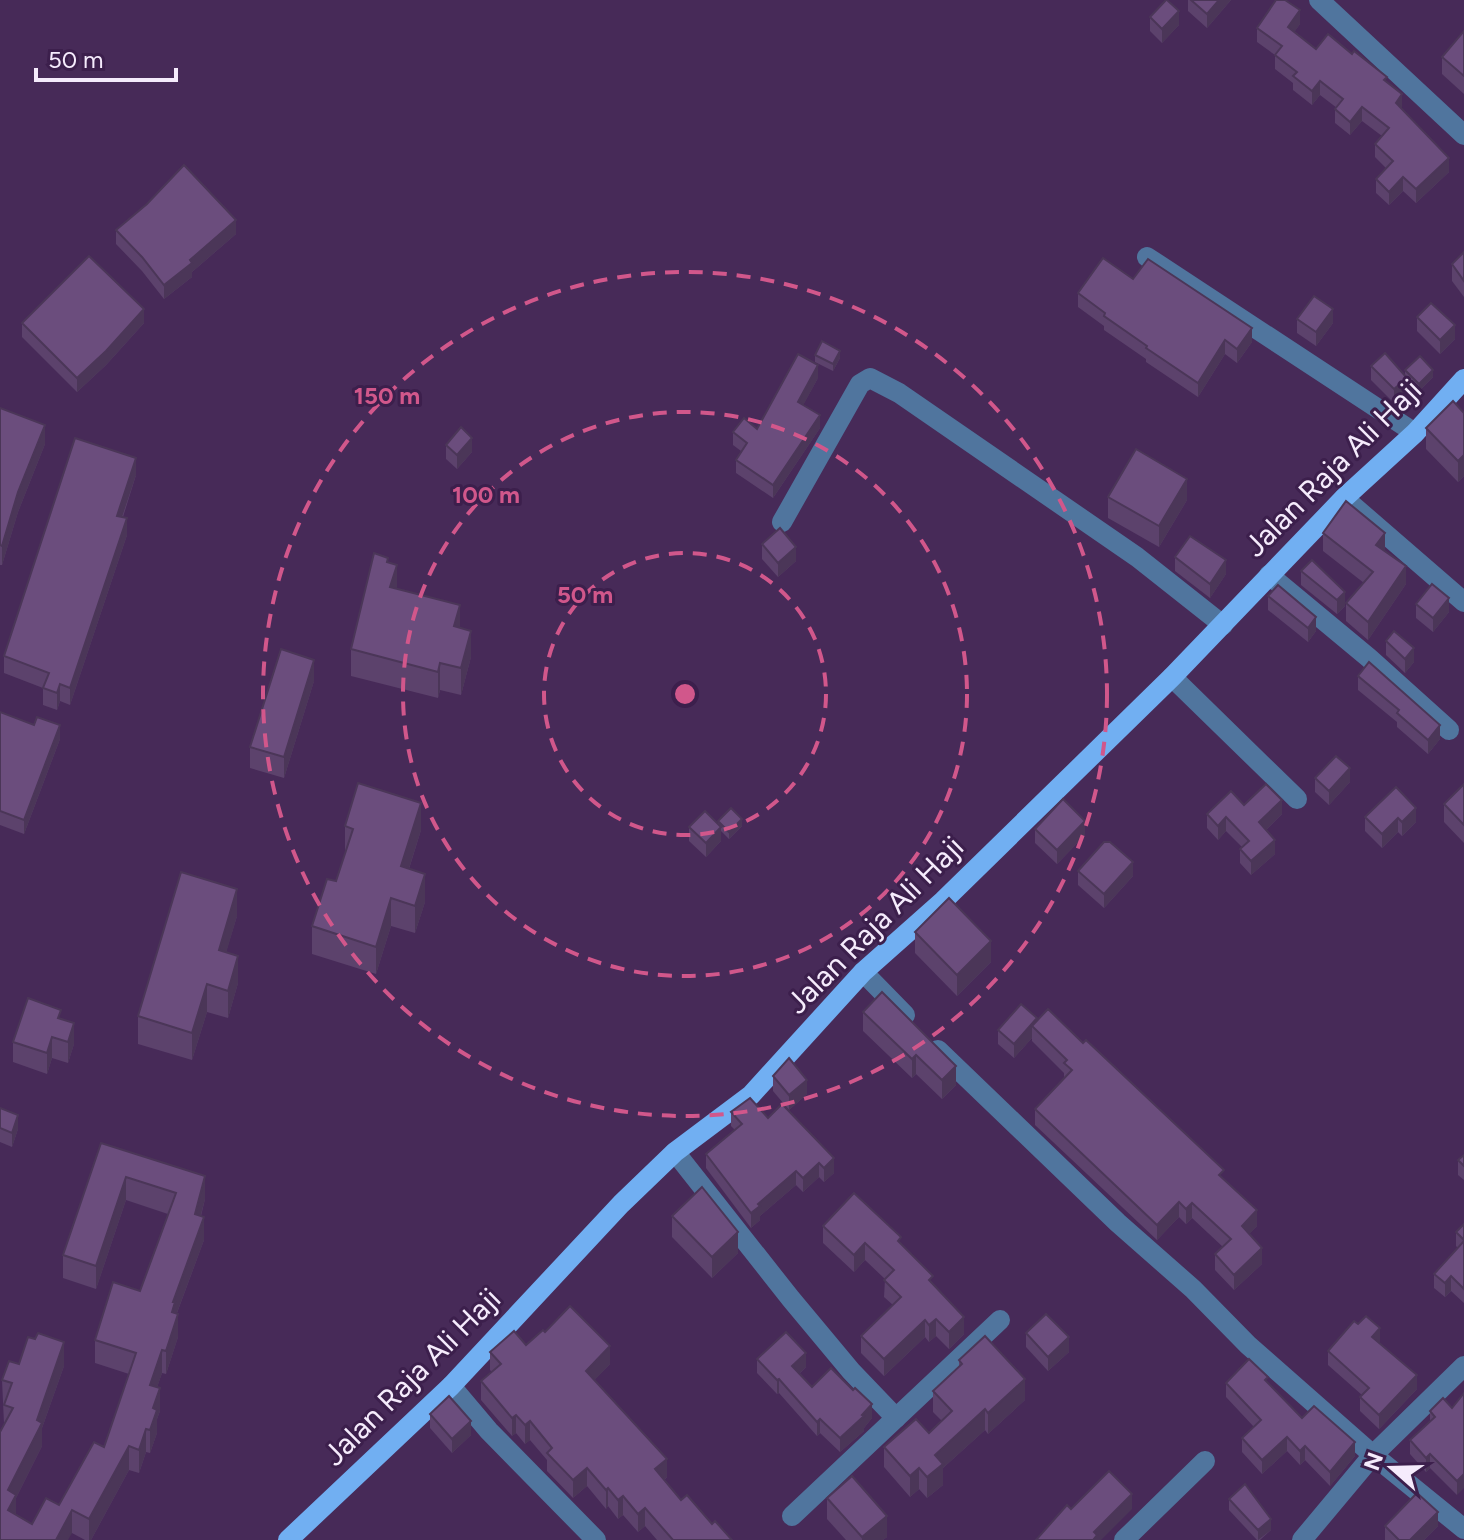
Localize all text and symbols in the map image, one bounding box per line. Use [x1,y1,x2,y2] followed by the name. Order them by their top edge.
[36,32,176,82] scale bar
[48,45,104,74] text: 50 m
[1236,371,1429,564] street label: Jalan Raja Ali Haji
[354,381,420,410] text: 150 m
[452,480,520,509] text: 100 m
[557,580,613,609] text: 50 m
[671,680,699,708] centre of rings
[778,828,971,1021] street label: Jalan Raja Ali Haji
[315,1280,508,1473] street label: Jalan Raja Ali Haji
[1352,1428,1432,1508] north arrow
[1358,1449,1389,1474] text: N

